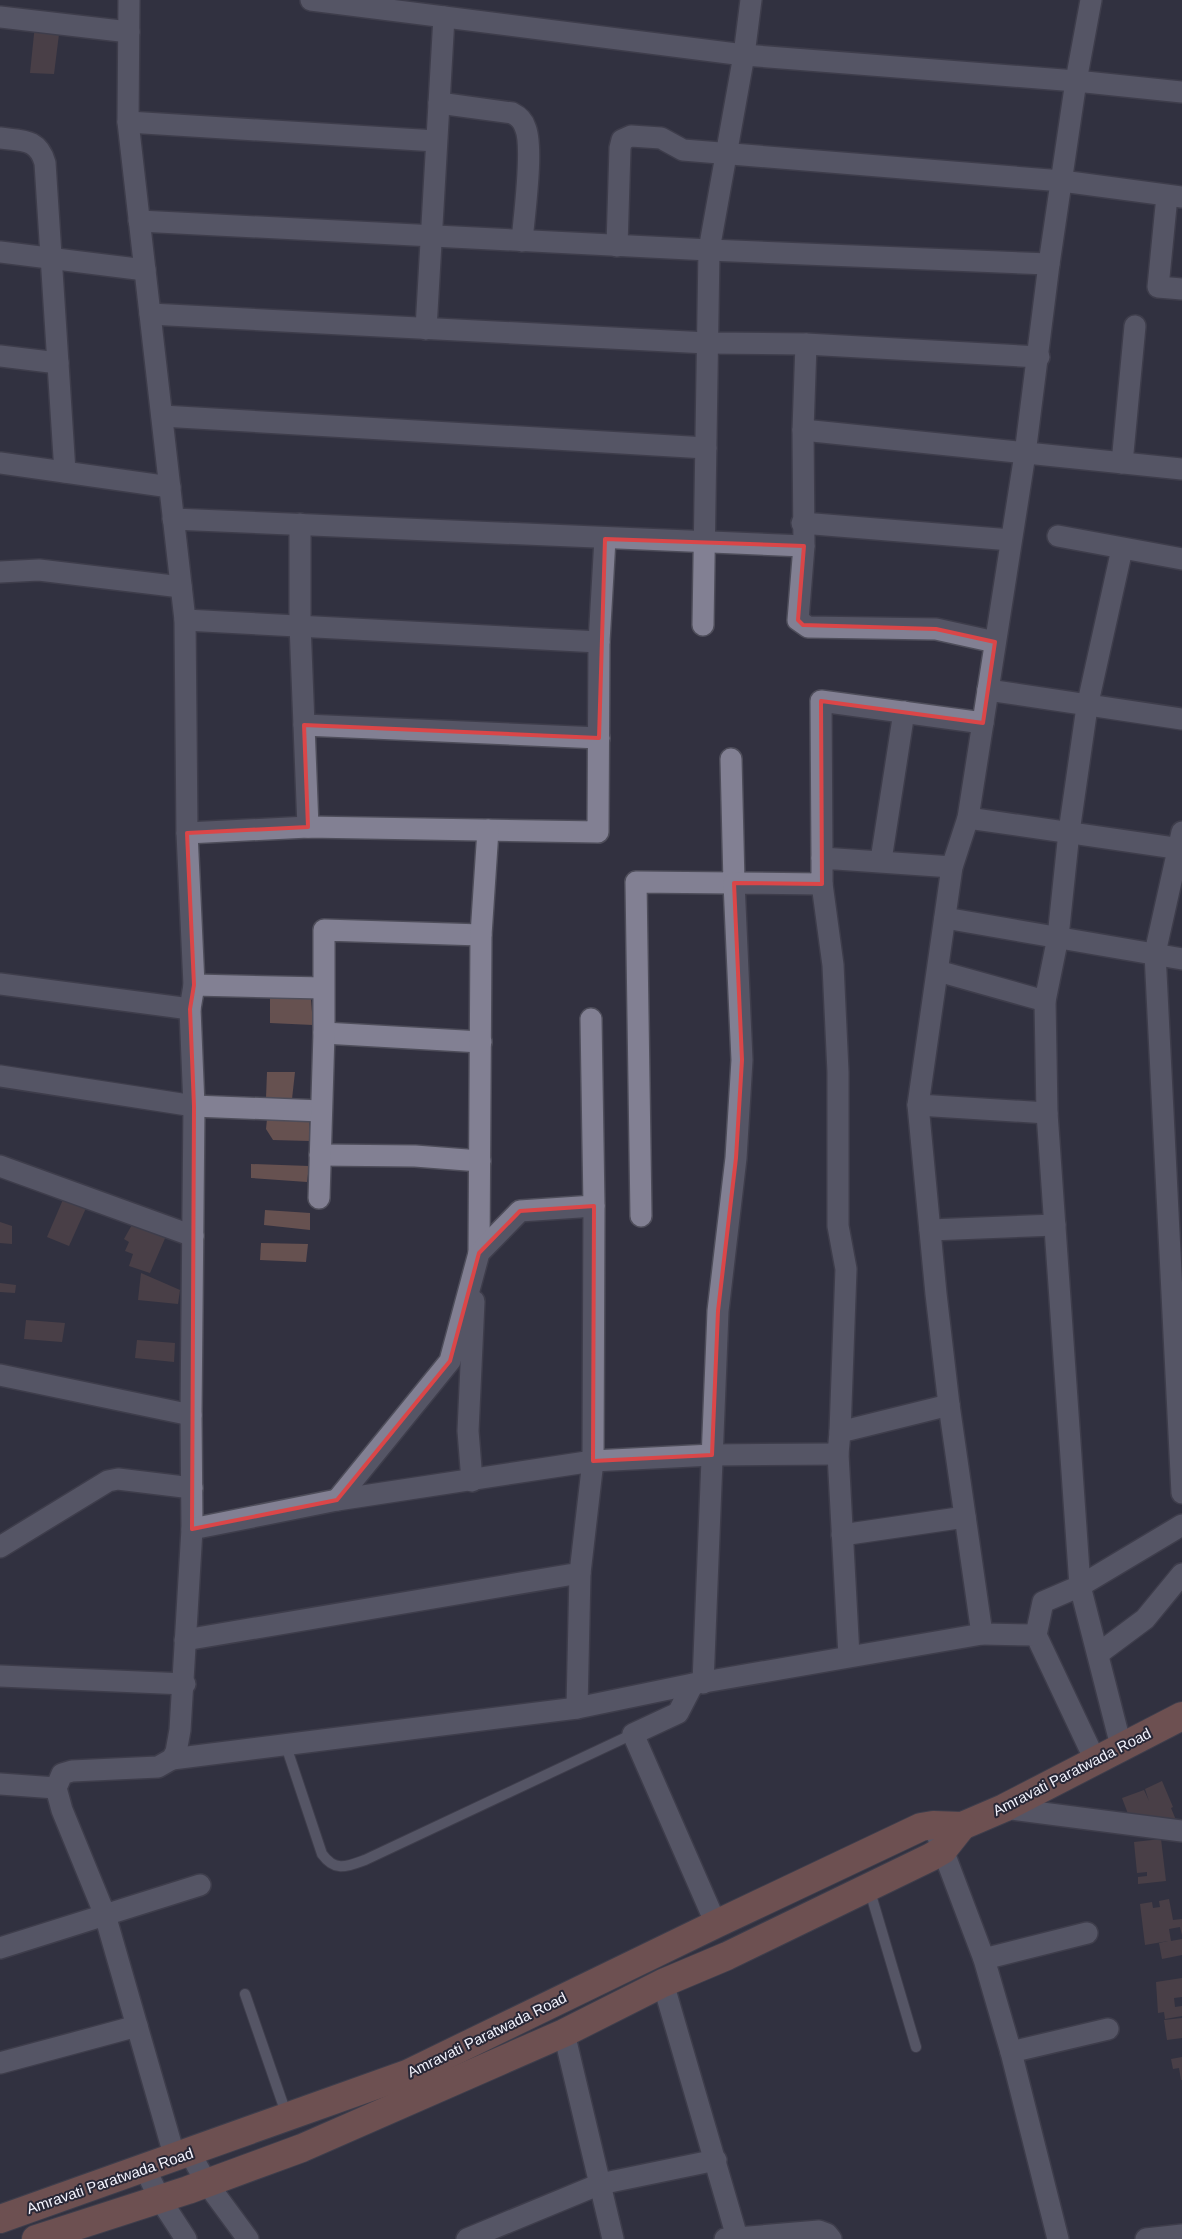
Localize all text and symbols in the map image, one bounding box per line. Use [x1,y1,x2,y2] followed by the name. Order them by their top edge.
[990,1724,1154,1819] street label: Amravati Paratwada Road
[404,1989,569,2081] street label: Amravati Paratwada Road
[24,2144,195,2217] street label: Amravati Paratwada Road

